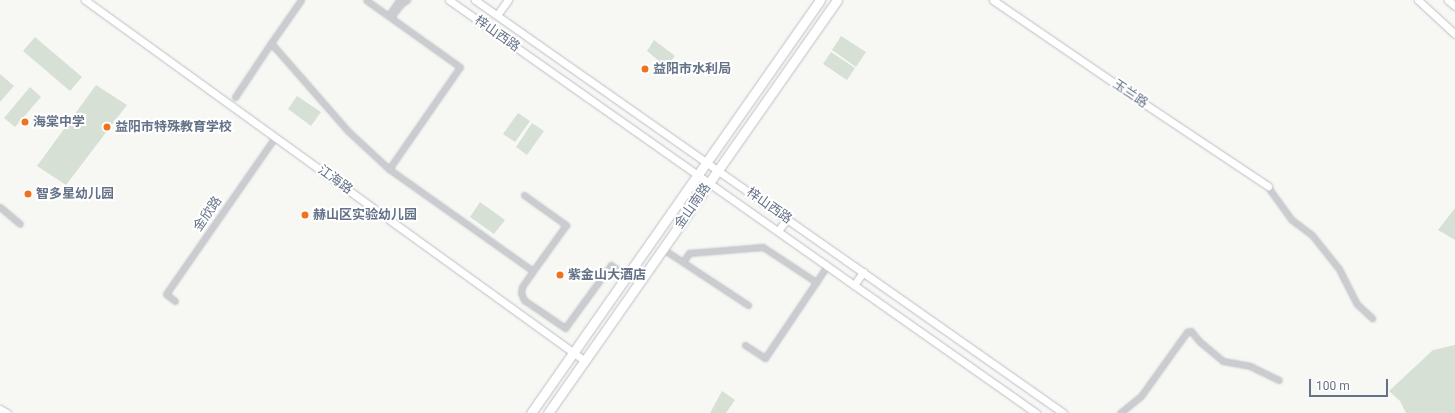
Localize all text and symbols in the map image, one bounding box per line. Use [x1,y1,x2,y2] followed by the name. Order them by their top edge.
[471,13,523,55] street label: 梓山西路
[653,61,731,77] place label: 益阳市水利局
[640,64,650,74] marker: 益阳市水利局
[1109,77,1151,111] street label: 玉兰路
[33,114,85,130] place label: 海棠中学
[20,117,30,127] marker: 海棠中学
[115,119,232,135] place label: 益阳市特殊教育学校
[102,122,112,132] marker: 益阳市特殊教育学校
[315,162,355,198] street label: 江海路
[672,180,714,232] street label: 金山南路
[743,185,795,227] street label: 梓山西路
[36,186,114,202] place label: 智多星幼儿园
[23,189,33,199] marker: 智多星幼儿园
[190,194,226,234] street label: 金欣路
[313,207,417,223] place label: 赫山区实验幼儿园
[300,210,310,220] marker: 赫山区实验幼儿园
[568,267,646,283] place label: 紫金山大酒店
[555,270,565,280] marker: 紫金山大酒店
[1311,371,1390,397] scale bar
[1316,379,1350,393] text: 100 m

